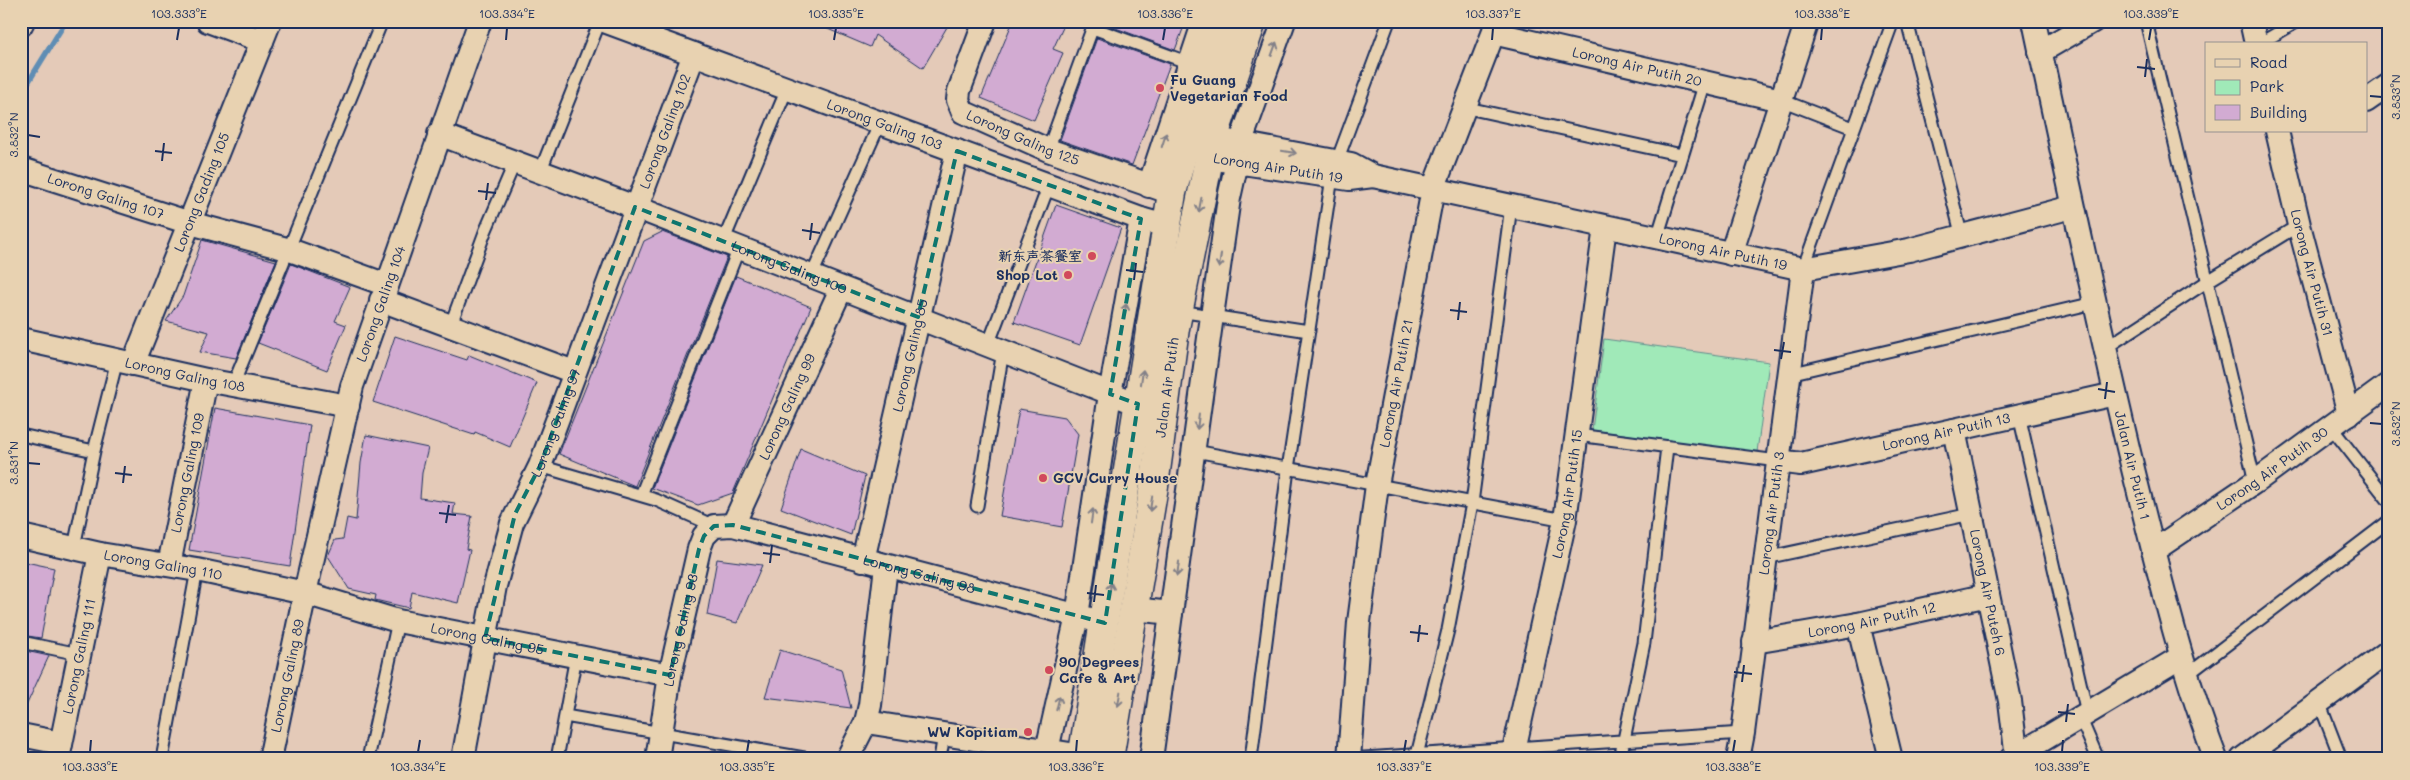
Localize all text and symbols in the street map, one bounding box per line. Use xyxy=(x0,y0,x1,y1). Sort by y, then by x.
text: 103.333°E xyxy=(151,5,207,21)
text: 103.334°E xyxy=(479,5,535,21)
text: 103.335°E xyxy=(808,5,864,21)
text: 103.336°E xyxy=(1137,5,1193,21)
text: 103.337°E xyxy=(1465,5,1521,21)
text: 103.338°E xyxy=(1794,5,1850,21)
text: 103.339°E xyxy=(2123,5,2179,21)
one-way arrow xyxy=(1270,41,1279,57)
street label: Lorong Air Putih 20 xyxy=(1571,42,1704,90)
legend xyxy=(2205,42,2368,132)
text: Road xyxy=(2250,52,2287,72)
place label: Fu Guang Vegetarian Food xyxy=(1170,70,1288,105)
street label: Lorong Galing 102 xyxy=(634,71,695,191)
text: 3.833°N xyxy=(2387,74,2403,120)
text: Park xyxy=(2250,76,2284,96)
marker: Fu Guang Vegetarian Food xyxy=(1154,82,1166,94)
street label: Lorong Galing 103 xyxy=(824,94,945,154)
text: Building xyxy=(2250,102,2307,122)
street label: Lorong Galing 125 xyxy=(964,105,1082,169)
text: 3.832°N xyxy=(5,112,21,158)
street label: Lorong Gading 105 xyxy=(169,129,234,255)
one-way arrow xyxy=(1160,132,1169,148)
street label: Lorong Air Putih 19 xyxy=(1212,148,1344,187)
one-way arrow xyxy=(1280,148,1296,158)
street label: Lorong Galing 107 xyxy=(45,168,167,223)
one-way arrow xyxy=(1195,197,1204,213)
street label: Lorong Air Putih 31 xyxy=(2287,207,2338,338)
street label: Lorong Air Putih 19 xyxy=(1657,228,1789,274)
street label: Lorong Galing 100 xyxy=(729,236,850,298)
street label: Lorong Galing 104 xyxy=(351,242,410,364)
place label: 新东声茶餐室 xyxy=(998,246,1082,265)
marker: 新东声茶餐室 xyxy=(1086,250,1098,262)
one-way arrow xyxy=(1215,253,1225,269)
place label: Shop Lot xyxy=(996,265,1058,284)
marker: Shop Lot xyxy=(1062,269,1074,281)
street label: Lorong Galing 85 xyxy=(887,297,932,414)
one-way arrow xyxy=(1120,303,1130,319)
street label: Lorong Air Putih 21 xyxy=(1374,318,1417,449)
street label: Jalan Air Putih xyxy=(1151,336,1183,439)
street label: Lorong Galing 99 xyxy=(754,350,819,463)
street label: Lorong Galing 108 xyxy=(123,352,247,396)
street label: Lorong Galing 97 xyxy=(526,365,585,480)
one-way arrow xyxy=(1137,370,1147,386)
text: 3.832°N xyxy=(2387,401,2403,447)
street label: Lorong Air Putih 13 xyxy=(1880,408,2012,455)
street label: Jalan Air Putih 1 xyxy=(2111,409,2155,522)
street label: Lorong Galing 109 xyxy=(166,411,208,534)
one-way arrow xyxy=(1193,414,1203,430)
street label: Lorong Air Putih 30 xyxy=(2212,422,2332,514)
street label: Lorong Air Putih 15 xyxy=(1547,428,1586,560)
text: 3.831°N xyxy=(5,441,21,485)
street label: Lorong Air Putih 3 xyxy=(1754,450,1788,576)
place label: GCV Curry House xyxy=(1053,468,1177,487)
marker: GCV Curry House xyxy=(1037,472,1049,484)
one-way arrow xyxy=(1146,496,1156,512)
one-way arrow xyxy=(1087,508,1097,524)
street label: Lorong Air Puteh 6 xyxy=(1966,527,2010,657)
street label: Lorong Galing 110 xyxy=(103,545,224,584)
street label: Lorong Galing 98 xyxy=(861,550,978,597)
one-way arrow xyxy=(1173,560,1183,576)
street label: Lorong Galing 93 xyxy=(658,572,702,688)
one-way arrow xyxy=(1105,582,1115,598)
street label: Lorong Galing 111 xyxy=(57,597,100,715)
street label: Lorong Air Putih 12 xyxy=(1806,597,1938,641)
street label: Lorong Galing 89 xyxy=(266,617,308,734)
street label: Lorong Galing 95 xyxy=(429,618,546,659)
place label: 90 Degrees Cafe & Art xyxy=(1059,652,1139,687)
marker: 90 Degrees Cafe & Art xyxy=(1043,664,1055,676)
one-way arrow xyxy=(1114,690,1124,706)
one-way arrow xyxy=(1054,696,1063,712)
place label: WW Kopitiam xyxy=(927,722,1018,741)
marker: WW Kopitiam xyxy=(1022,726,1034,738)
text: 103.333°E xyxy=(62,758,118,774)
text: 103.334°E xyxy=(390,758,446,774)
text: 103.335°E xyxy=(719,758,775,774)
text: 103.336°E xyxy=(1048,758,1104,774)
text: 103.337°E xyxy=(1376,758,1432,774)
text: 103.338°E xyxy=(1705,758,1761,774)
text: 103.339°E xyxy=(2034,758,2090,774)

